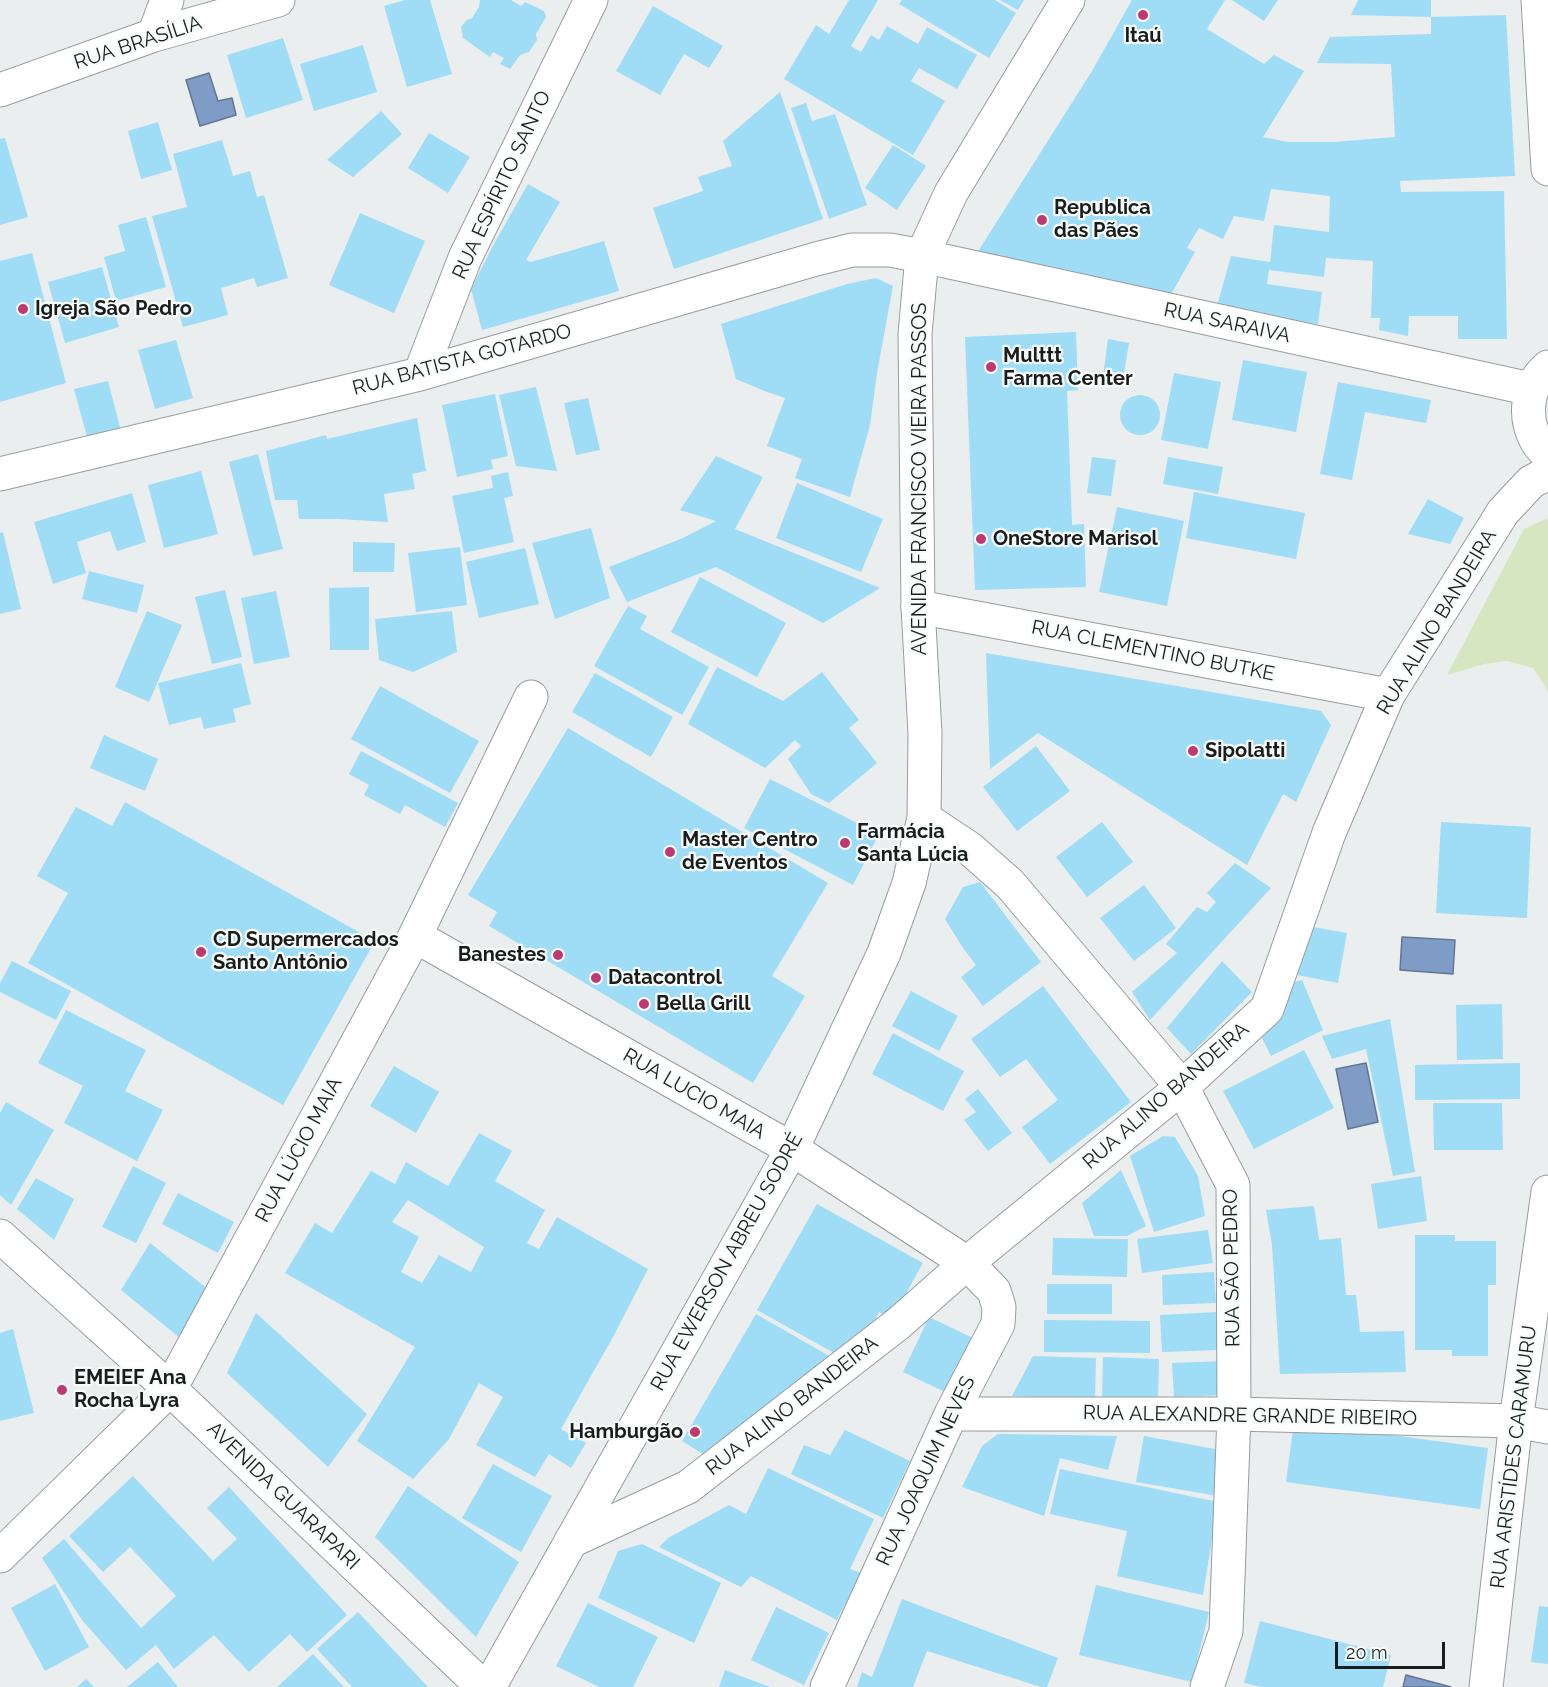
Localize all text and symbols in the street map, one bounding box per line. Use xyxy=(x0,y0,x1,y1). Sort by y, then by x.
marker: Itaú xyxy=(1136,8,1150,22)
street label: RUA BRASÍLIA xyxy=(71,11,205,75)
place label: Itaú xyxy=(1124,24,1162,48)
street label: RUA ESPÍRITO SANTO xyxy=(448,87,556,283)
place label: Republica das Pães xyxy=(1054,196,1151,243)
marker: Republica das Pães xyxy=(1035,213,1049,227)
place label: Igreja São Pedro xyxy=(35,297,192,321)
street label: RUA SARAIVA xyxy=(1161,298,1293,348)
marker: Igreja São Pedro xyxy=(16,302,30,316)
street label: AVENIDA FRANCISCO VIEIRA PASSOS xyxy=(908,303,932,655)
street label: RUA BATISTA GOTARDO xyxy=(350,319,574,401)
place label: Multtt Farma Center xyxy=(1003,344,1133,391)
marker: Multtt Farma Center xyxy=(984,360,998,374)
street label: RUA ALINO BANDEIRA xyxy=(1372,525,1502,719)
place label: OneStore Marisol xyxy=(993,527,1158,551)
marker: OneStore Marisol xyxy=(974,532,988,546)
street label: RUA CLEMENTINO BUTKE xyxy=(1029,616,1277,686)
place label: Sipolatti xyxy=(1205,739,1285,763)
marker: Sipolatti xyxy=(1186,744,1200,758)
place label: Farmácia Santa Lúcia xyxy=(857,820,969,867)
place label: Master Centro de Eventos xyxy=(682,828,818,875)
marker: Farmácia Santa Lúcia xyxy=(838,836,852,850)
marker: Master Centro de Eventos xyxy=(663,845,677,859)
place label: CD Supermercados Santo Antônio xyxy=(213,928,399,975)
place label: Banestes xyxy=(458,943,546,967)
marker: CD Supermercados Santo Antônio xyxy=(194,945,208,959)
marker: Banestes xyxy=(551,948,565,962)
place label: Datacontrol xyxy=(608,966,722,990)
marker: Datacontrol xyxy=(589,971,603,985)
place label: Bella Grill xyxy=(656,992,751,1016)
marker: Bella Grill xyxy=(637,997,651,1011)
street label: RUA ALINO BANDEIRA xyxy=(1078,1017,1254,1175)
street label: RUA LUCIO MAIA xyxy=(618,1043,770,1145)
street label: RUA LÚCIO MAIA xyxy=(251,1073,347,1227)
street label: RUA EWERSON ABREU SODRÉ xyxy=(646,1129,808,1395)
street label: RUA SÃO PEDRO xyxy=(1219,1189,1245,1347)
street label: RUA ARISTÍDES CARAMURU xyxy=(1486,1324,1542,1590)
street label: RUA ALINO BANDEIRA xyxy=(701,1331,883,1481)
place label: EMEIEF Ana Rocha Lyra xyxy=(74,1366,186,1413)
street label: RUA JOAQUIM NEVES xyxy=(872,1372,980,1570)
marker: EMEIEF Ana Rocha Lyra xyxy=(55,1383,69,1397)
street label: RUA ALEXANDRE GRANDE RIBEIRO xyxy=(1083,1401,1417,1431)
street label: AVENIDA GUARAPARI xyxy=(202,1417,364,1575)
place label: Hamburgão xyxy=(569,1420,683,1444)
marker: Hamburgão xyxy=(688,1425,702,1439)
scale bar xyxy=(1338,1630,1448,1668)
text: 20 m xyxy=(1346,1642,1388,1663)

